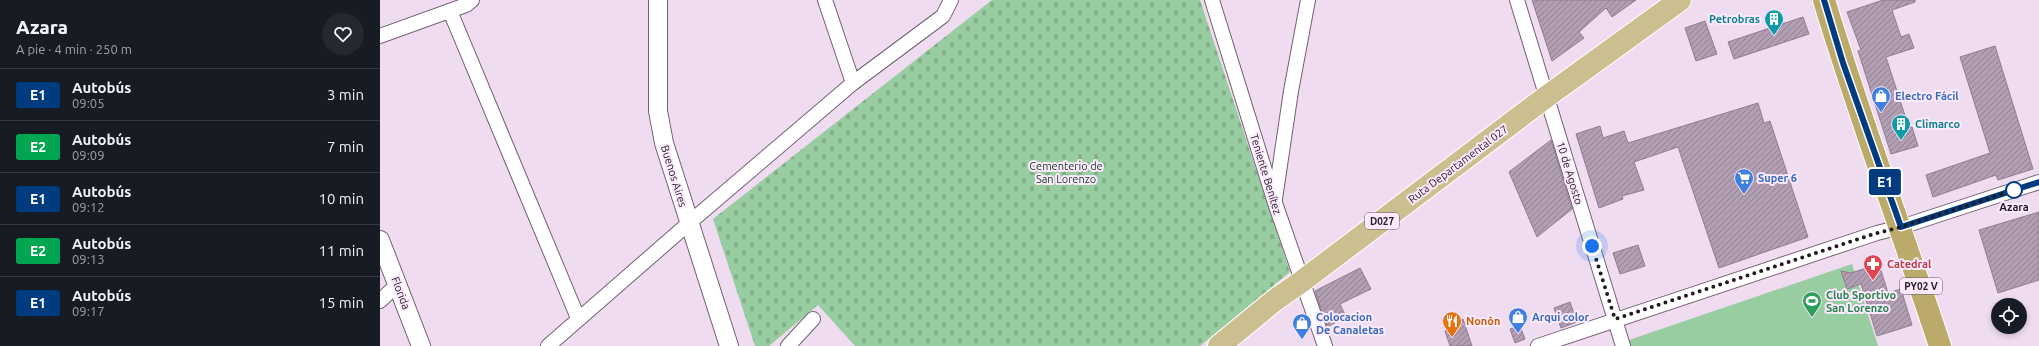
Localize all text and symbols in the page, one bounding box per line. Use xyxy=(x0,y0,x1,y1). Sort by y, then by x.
building icon: Petrobras xyxy=(1763,8,1785,36)
button: heart xyxy=(322,13,364,55)
place label: Petrobras xyxy=(1709,13,1760,25)
text: Azara xyxy=(16,16,68,38)
text: A pie · 4 min · 250 m xyxy=(16,42,132,56)
text: Autobús xyxy=(72,79,131,96)
shop icon: Electro Fácil xyxy=(1870,85,1892,113)
text: 3 min xyxy=(327,86,364,103)
text: E1 xyxy=(30,87,46,103)
place label: Electro Fácil xyxy=(1895,90,1959,102)
text: 09:05 xyxy=(72,96,105,110)
building icon: Climarco xyxy=(1890,113,1912,141)
place label: Climarco xyxy=(1915,118,1960,130)
street label: Ruta Departamental 027 xyxy=(1406,123,1510,205)
text: Autobús xyxy=(72,131,131,148)
street label: Teniente Benítez xyxy=(1248,132,1284,216)
text: 7 min xyxy=(327,138,364,155)
text: E2 xyxy=(30,139,46,155)
street label: 10 de Agosto xyxy=(1555,140,1585,206)
street label: Buenos Aires xyxy=(659,144,689,209)
text: 09:09 xyxy=(72,148,105,162)
park label: Cementerio de San Lorenzo xyxy=(1029,160,1103,185)
supermarket icon: Super 6 xyxy=(1733,167,1755,195)
line badge: E1 xyxy=(1867,169,1903,195)
place label: Super 6 xyxy=(1758,172,1797,184)
text: E1 xyxy=(1877,174,1893,190)
marker: Azara xyxy=(2005,181,2023,199)
text: Autobús xyxy=(72,183,131,200)
text: 10 min xyxy=(318,190,364,207)
text: E1 xyxy=(30,191,46,207)
text: 09:12 xyxy=(72,200,105,214)
place label: Azara xyxy=(1999,201,2029,213)
road number: D027 xyxy=(1365,213,1399,229)
text: Autobús xyxy=(72,235,131,252)
your location xyxy=(1582,236,1602,256)
text: 11 min xyxy=(318,242,364,259)
text: E2 xyxy=(30,243,46,259)
text: 09:13 xyxy=(72,252,105,266)
pharmacy icon: Catedral xyxy=(1862,253,1884,281)
place label: Catedral xyxy=(1887,258,1932,270)
street label: Florida xyxy=(389,275,413,311)
road number: PY02 V xyxy=(1900,278,1942,294)
text: Autobús xyxy=(72,287,131,304)
place label: Club Sportivo San Lorenzo xyxy=(1826,289,1896,314)
sports icon: Club Sportivo San Lorenzo xyxy=(1801,290,1823,318)
text: 15 min xyxy=(318,294,364,311)
text: E1 xyxy=(30,295,46,311)
map controls xyxy=(1991,298,2027,334)
button: locate xyxy=(1991,298,2027,334)
text: 09:17 xyxy=(72,304,105,318)
shop icon: Arqui color xyxy=(1507,306,1529,334)
restaurant icon: Nonôn xyxy=(1441,310,1463,338)
place label: Colocacion De Canaletas xyxy=(1316,311,1384,336)
place label: Arqui color xyxy=(1532,311,1590,323)
shop icon: Colocacion De Canaletas xyxy=(1291,312,1313,340)
place label: Nonôn xyxy=(1466,315,1500,327)

